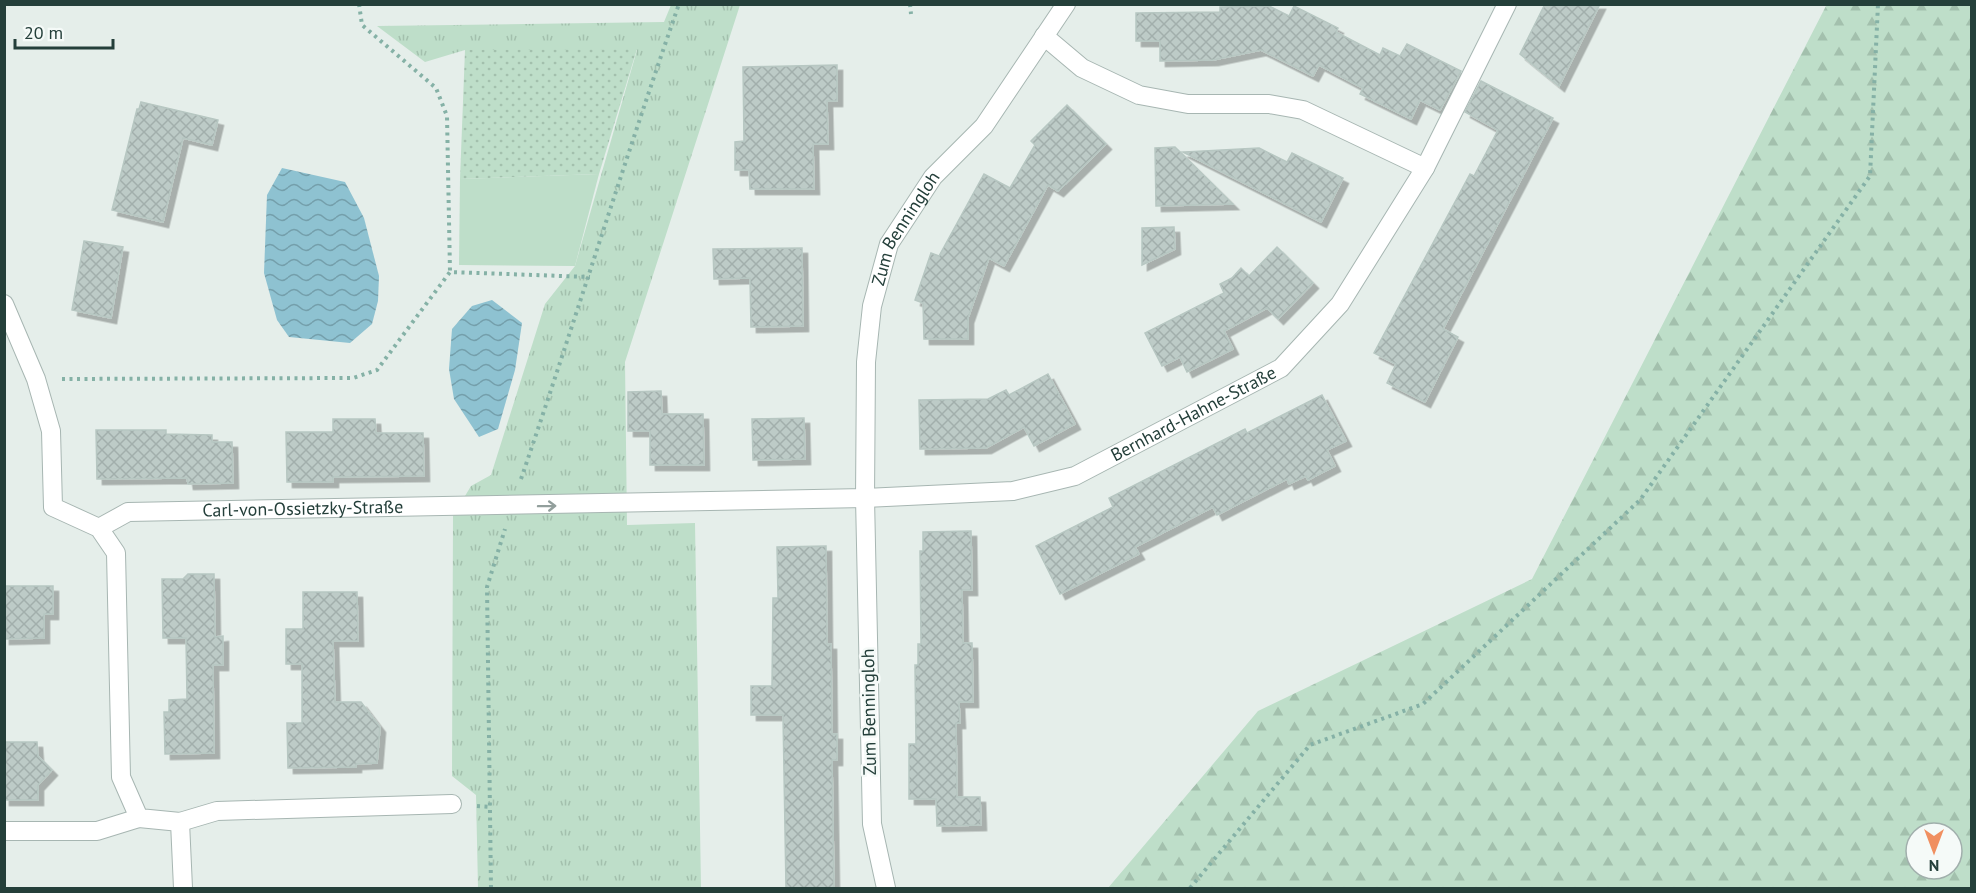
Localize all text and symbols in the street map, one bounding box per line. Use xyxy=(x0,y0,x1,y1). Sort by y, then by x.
scale bar xyxy=(15,12,112,50)
text: 20 m xyxy=(24,21,63,44)
street label: Zum Benningloh xyxy=(866,167,944,288)
street label: Bernhard-Hahne-Straße xyxy=(1107,361,1280,466)
street label: Carl-von-Ossietzky-Straße xyxy=(202,495,403,522)
one-way arrow xyxy=(536,500,556,511)
street label: Zum Benningloh xyxy=(856,648,881,776)
north arrow xyxy=(1904,821,1964,881)
text: N xyxy=(1929,856,1939,876)

